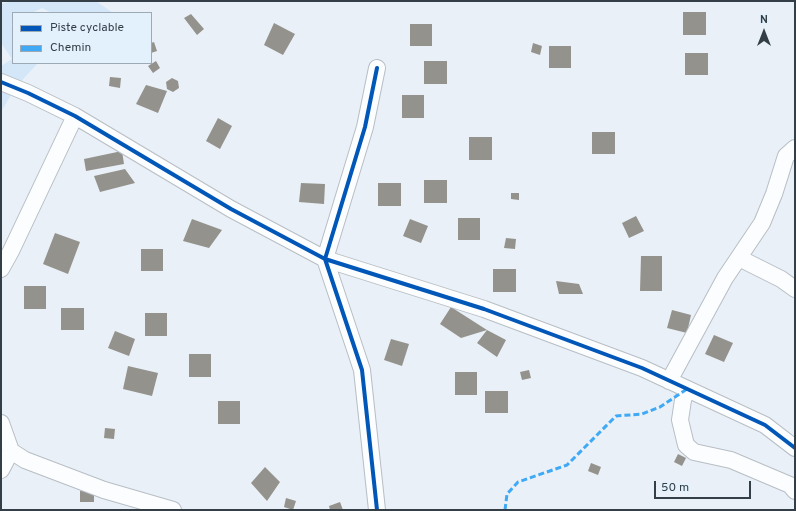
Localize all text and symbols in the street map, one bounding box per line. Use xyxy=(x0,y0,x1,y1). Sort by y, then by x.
legend xyxy=(12,12,152,64)
north arrow xyxy=(744,12,784,52)
text: N xyxy=(760,13,768,27)
text: Piste cyclable xyxy=(50,20,124,36)
text: Chemin xyxy=(50,40,91,56)
scale bar xyxy=(656,473,753,499)
text: 50 m xyxy=(661,480,689,496)

